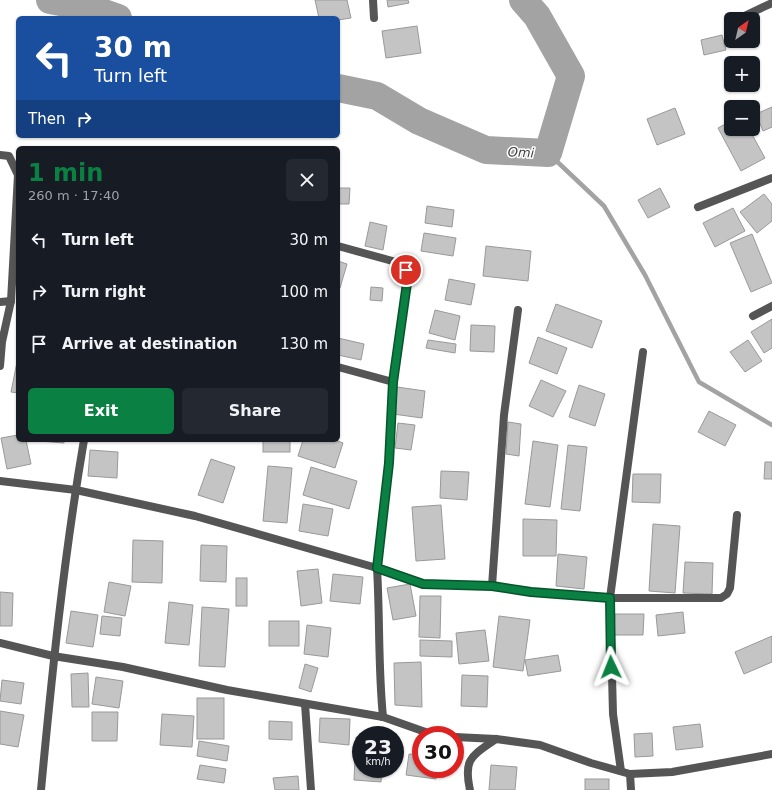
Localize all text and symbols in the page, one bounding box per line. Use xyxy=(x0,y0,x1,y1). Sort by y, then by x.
north arrow xyxy=(724,12,760,48)
map controls xyxy=(724,12,760,136)
text: 30 m xyxy=(94,31,172,64)
icon: left xyxy=(28,32,80,84)
button: + xyxy=(724,56,760,92)
text: Turn left xyxy=(94,65,167,86)
button: − xyxy=(724,100,760,136)
icon: right xyxy=(73,108,95,130)
text: Then xyxy=(28,110,65,128)
water label: Omi xyxy=(507,144,535,161)
text: 1 min xyxy=(28,159,103,187)
button: close xyxy=(286,159,328,201)
text: 260 m · 17:40 xyxy=(28,188,119,203)
icon: left xyxy=(28,229,50,251)
text: Turn left xyxy=(62,231,134,249)
text: 30 m xyxy=(290,231,328,249)
pin xyxy=(389,253,423,287)
icon: arrive xyxy=(395,259,417,281)
icon: right xyxy=(28,281,50,303)
text: Turn right xyxy=(62,283,146,301)
text: 100 m xyxy=(280,283,328,301)
icon: arrive xyxy=(28,333,50,355)
text: Arrive at destination xyxy=(62,335,237,353)
text: 130 m xyxy=(280,335,328,353)
button: Exit xyxy=(28,388,174,434)
button: Share xyxy=(182,388,328,434)
position arrow xyxy=(590,646,632,688)
speed limit sign: 30 xyxy=(412,726,464,778)
text: 23 xyxy=(364,735,392,759)
text: km/h xyxy=(365,756,391,767)

